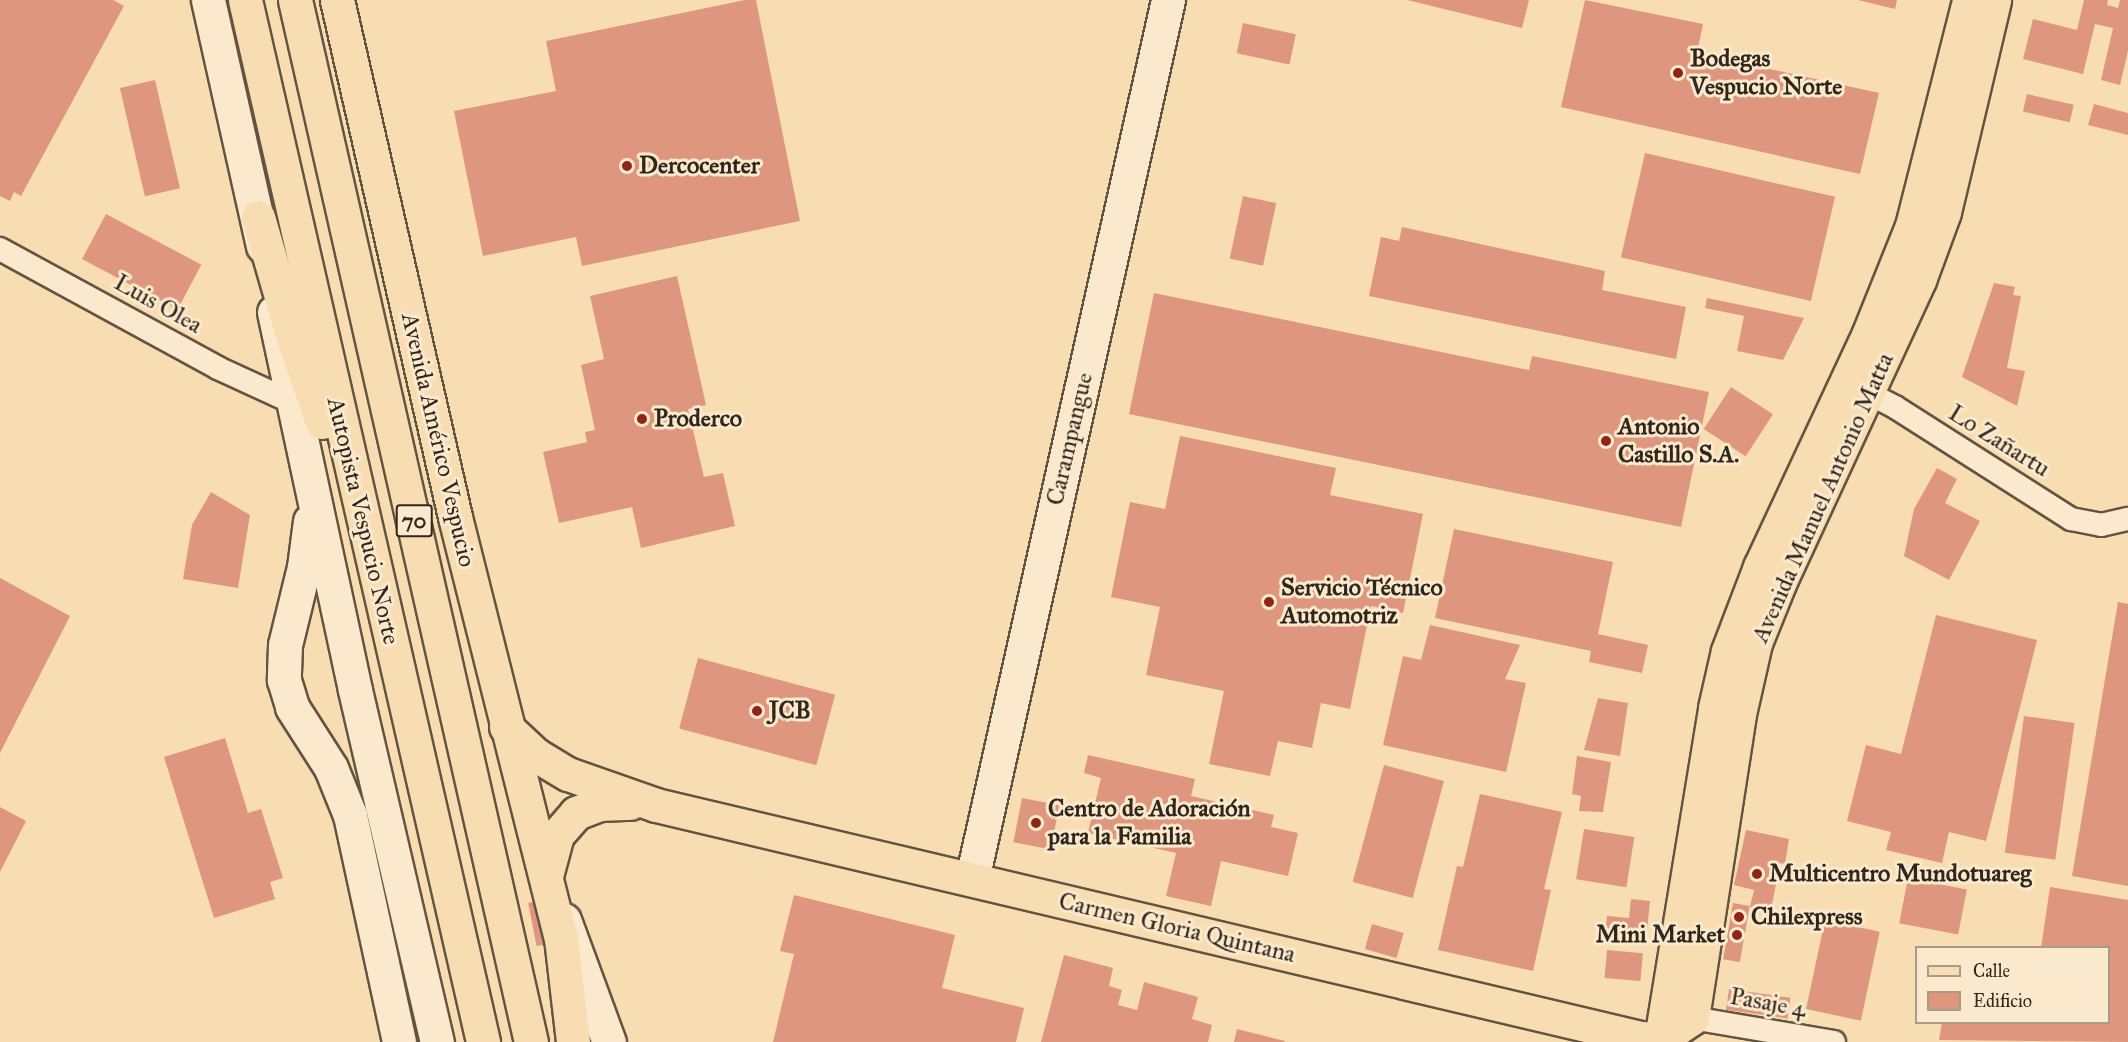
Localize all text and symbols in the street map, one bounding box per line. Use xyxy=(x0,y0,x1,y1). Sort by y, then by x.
place label: Bodegas Vespucio Norte xyxy=(1690,45,1842,101)
marker: Bodegas Vespucio Norte xyxy=(1671,66,1685,80)
place label: Dercocenter xyxy=(639,152,760,180)
marker: Dercocenter xyxy=(620,159,634,173)
street label: Luis Olea xyxy=(109,268,207,340)
street label: Avenida Américo Vespucio xyxy=(395,310,481,570)
street label: Avenida Manuel Antonio Matta xyxy=(1746,349,1900,647)
street label: Carampangue xyxy=(1041,370,1099,508)
street label: Autopista Vespucio Norte xyxy=(321,395,405,647)
street label: Lo Zañartu xyxy=(1943,399,2055,483)
place label: Proderco xyxy=(654,405,742,433)
marker: Proderco xyxy=(635,412,649,426)
place label: Antonio Castillo S.A. xyxy=(1618,413,1739,469)
marker: Antonio Castillo S.A. xyxy=(1599,434,1613,448)
road number: 70 xyxy=(394,502,434,540)
place label: Servicio Técnico Automotriz xyxy=(1281,574,1443,630)
marker: Servicio Técnico Automotriz xyxy=(1262,595,1276,609)
place label: JCB xyxy=(769,697,811,725)
marker: JCB xyxy=(750,704,764,718)
place label: Centro de Adoración para la Familia xyxy=(1048,795,1251,851)
marker: Centro de Adoración para la Familia xyxy=(1029,816,1043,830)
place label: Multicentro Mundotuareg xyxy=(1769,860,2032,888)
marker: Multicentro Mundotuareg xyxy=(1750,867,1764,881)
street label: Carmen Gloria Quintana xyxy=(1056,887,1298,969)
place label: Chilexpress xyxy=(1751,903,1863,931)
marker: Chilexpress xyxy=(1732,910,1746,924)
place label: Mini Market xyxy=(1596,921,1725,949)
marker: Mini Market xyxy=(1730,928,1744,942)
legend xyxy=(1915,946,2110,1024)
text: Calle xyxy=(1973,960,2010,982)
street label: Pasaje 4 xyxy=(1728,982,1808,1024)
text: Edificio xyxy=(1973,990,2032,1012)

